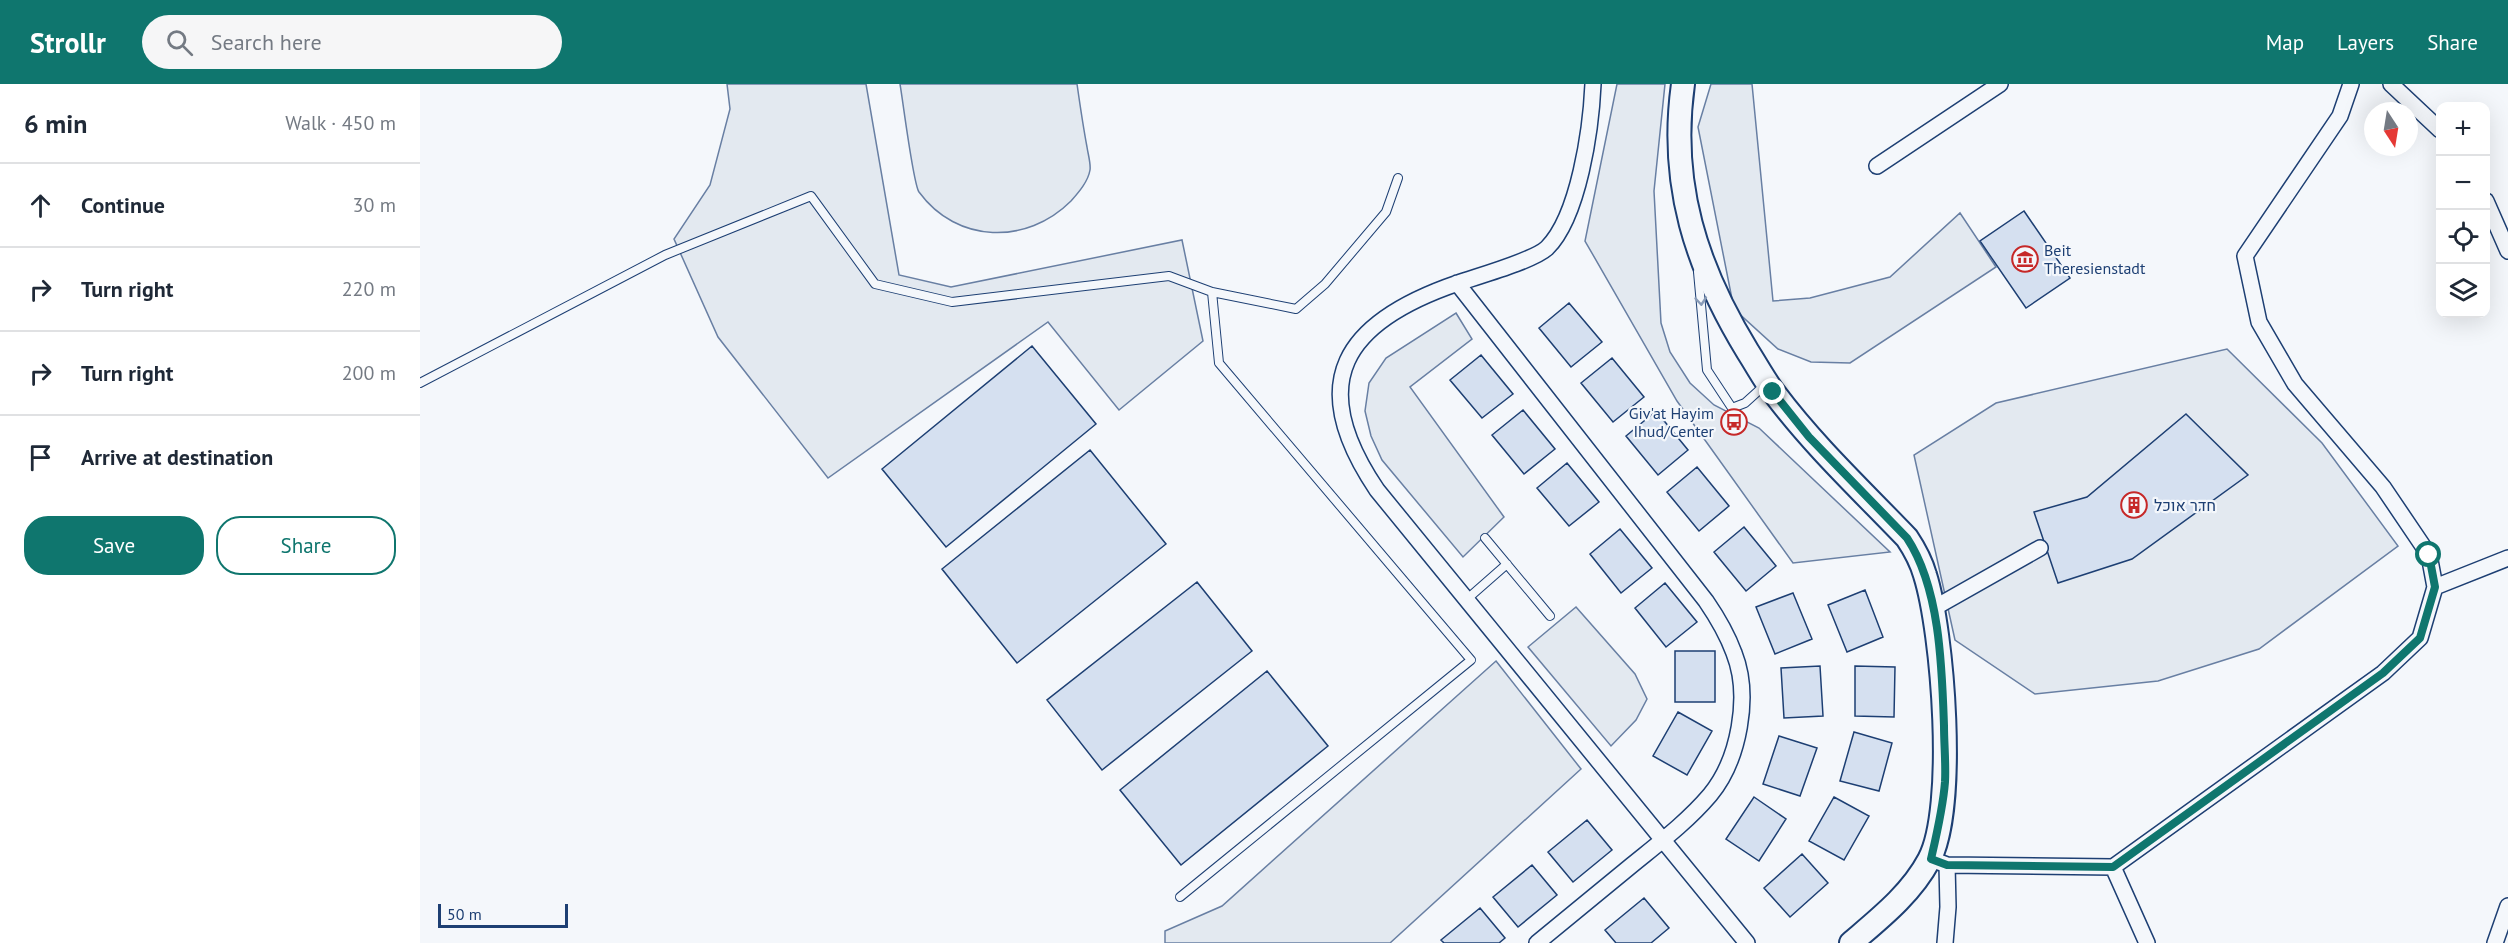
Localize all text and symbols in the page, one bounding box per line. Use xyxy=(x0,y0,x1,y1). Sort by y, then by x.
search box xyxy=(142,15,562,69)
text: Strollr xyxy=(30,24,106,61)
icon: search xyxy=(163,26,196,59)
text: Search here xyxy=(211,28,322,56)
text: Map xyxy=(2266,29,2304,56)
text: Layers xyxy=(2337,29,2394,56)
text: Share xyxy=(2427,29,2478,56)
north arrow xyxy=(2364,102,2418,156)
map controls xyxy=(2436,102,2490,318)
button: + xyxy=(2436,102,2490,156)
text: 6 min xyxy=(24,107,87,140)
text: Walk · 450 m xyxy=(285,110,396,136)
button: − xyxy=(2436,156,2490,210)
icon: ahead xyxy=(24,189,57,222)
text: Continue xyxy=(81,191,165,219)
text: 30 m xyxy=(353,192,396,218)
button: locate xyxy=(2436,210,2490,264)
place label: Beit Theresienstadt xyxy=(2044,240,2146,278)
museum icon: Beit Theresienstadt xyxy=(2010,244,2040,274)
button: layers xyxy=(2436,264,2490,318)
icon: right xyxy=(24,273,57,306)
text: Turn right xyxy=(81,275,173,303)
text: 220 m xyxy=(342,276,396,302)
one-way arrow xyxy=(1694,297,1707,306)
icon: right xyxy=(24,357,57,390)
text: Turn right xyxy=(81,359,173,387)
text: 200 m xyxy=(342,360,396,386)
route end xyxy=(1759,378,1785,404)
place label: Giv'at Hayim Ihud/Center xyxy=(1629,403,1715,441)
bus stop icon: Giv'at Hayim Ihud/Center xyxy=(1719,407,1749,437)
icon: arrive xyxy=(24,441,57,474)
text: Arrive at destination xyxy=(81,443,273,471)
building icon: חדר אוכל xyxy=(2119,490,2149,520)
place label: חדר אוכל xyxy=(2154,495,2216,515)
button: Save xyxy=(24,516,204,575)
button: Share xyxy=(216,516,396,575)
route start xyxy=(2415,541,2441,567)
scale bar xyxy=(438,901,568,928)
text: 50 m xyxy=(447,904,482,924)

